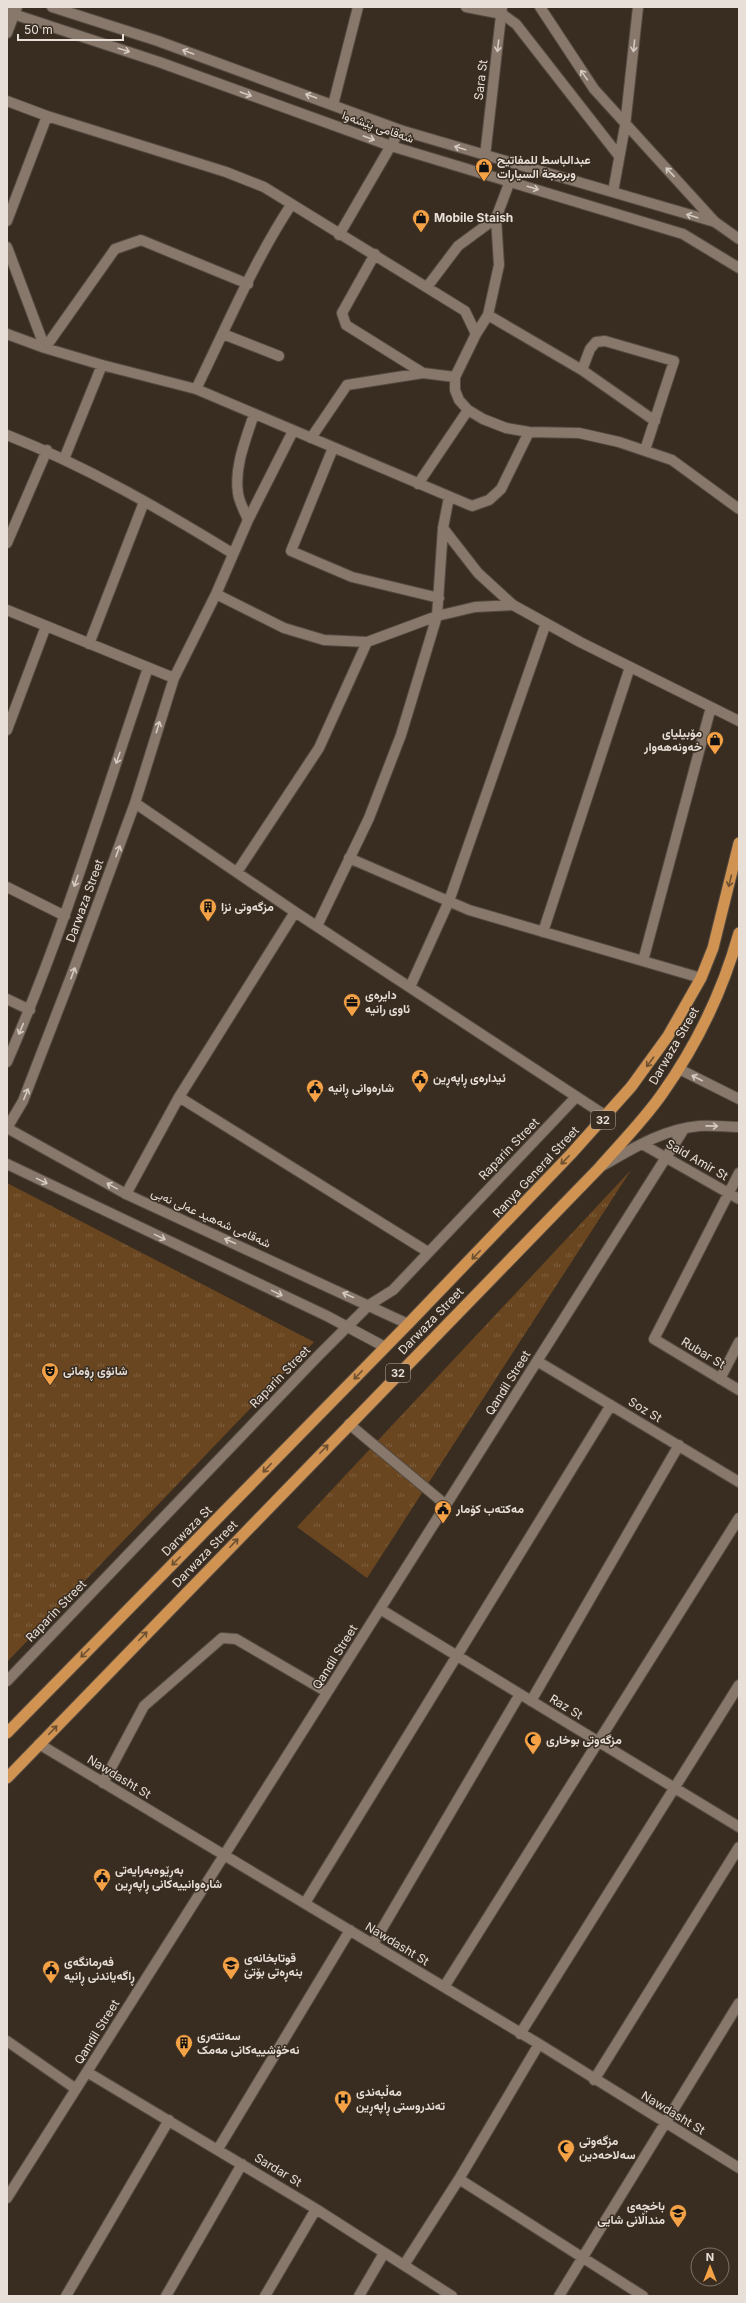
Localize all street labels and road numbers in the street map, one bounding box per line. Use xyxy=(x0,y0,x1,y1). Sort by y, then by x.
street label: Sara St xyxy=(471,59,490,101)
street label: شەقامی پێشەوا xyxy=(340,107,416,147)
street label: Darwaza Street xyxy=(63,857,107,944)
street label: Darwaza Street xyxy=(645,1004,702,1087)
road number: 32 xyxy=(591,1111,615,1129)
street label: Raparin Street xyxy=(475,1114,542,1183)
street label: Ranya General Street xyxy=(489,1123,582,1220)
street label: Said Amir St xyxy=(664,1136,731,1183)
street label: شەقامی شەهید عەلی نەبی xyxy=(149,1184,273,1252)
street label: Darwaza Street xyxy=(395,1284,466,1357)
street label: Rubar St xyxy=(679,1334,728,1372)
street label: Raparin Street xyxy=(246,1342,313,1411)
street label: Qandil Street xyxy=(482,1348,533,1418)
road number: 32 xyxy=(386,1364,410,1382)
street label: Soz St xyxy=(626,1394,665,1425)
street label: Darwaza St xyxy=(158,1502,215,1559)
street label: Darwaza Street xyxy=(169,1517,240,1590)
street label: Raparin Street xyxy=(22,1576,89,1645)
street label: Qandil Street xyxy=(309,1622,360,1692)
street label: Raz St xyxy=(547,1691,586,1722)
street label: Nawdasht St xyxy=(85,1752,154,1802)
street label: Nawdasht St xyxy=(363,1919,432,1969)
street label: Qandil Street xyxy=(71,1997,122,2067)
street label: Nawdasht St xyxy=(639,2088,708,2138)
street label: Sardar St xyxy=(252,2150,305,2190)

